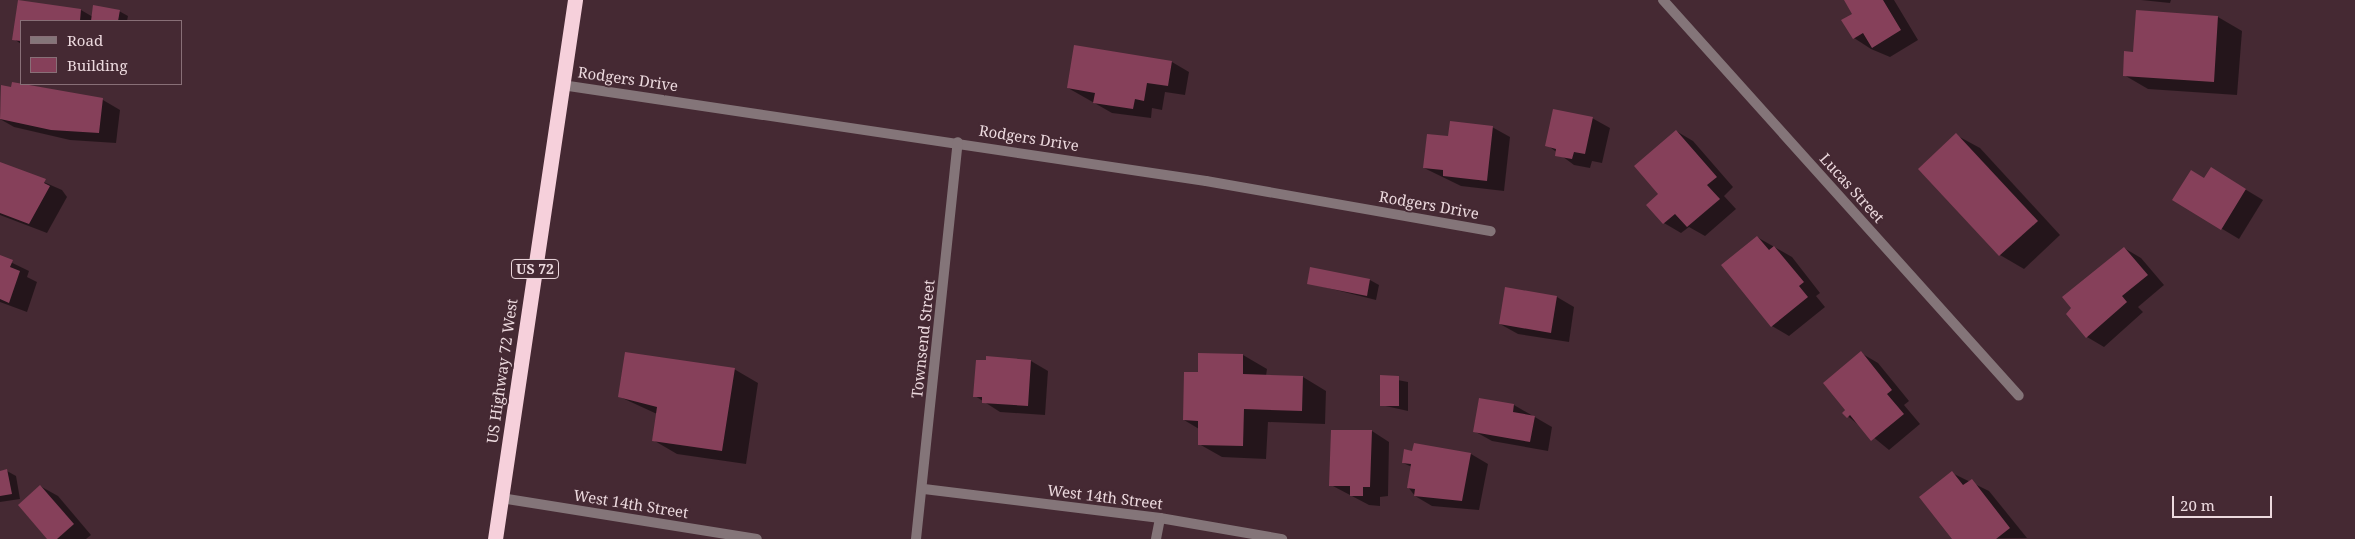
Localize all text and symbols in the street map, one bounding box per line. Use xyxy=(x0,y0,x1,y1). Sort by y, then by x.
legend xyxy=(20,20,182,85)
text: Road xyxy=(67,30,103,50)
text: Building xyxy=(67,55,128,75)
street label: Rodgers Drive xyxy=(577,63,679,95)
street label: Rodgers Drive xyxy=(978,121,1080,155)
street label: Lucas Street xyxy=(1816,150,1888,226)
street label: Rodgers Drive xyxy=(1378,187,1480,223)
road number: US 72 xyxy=(510,258,560,280)
street label: Townsend Street xyxy=(908,279,938,399)
street label: US Highway 72 West xyxy=(483,297,521,445)
street label: West 14th Street xyxy=(1046,481,1164,513)
street label: West 14th Street xyxy=(572,486,690,522)
scale bar xyxy=(2175,486,2275,518)
text: 20 m xyxy=(2180,495,2215,515)

